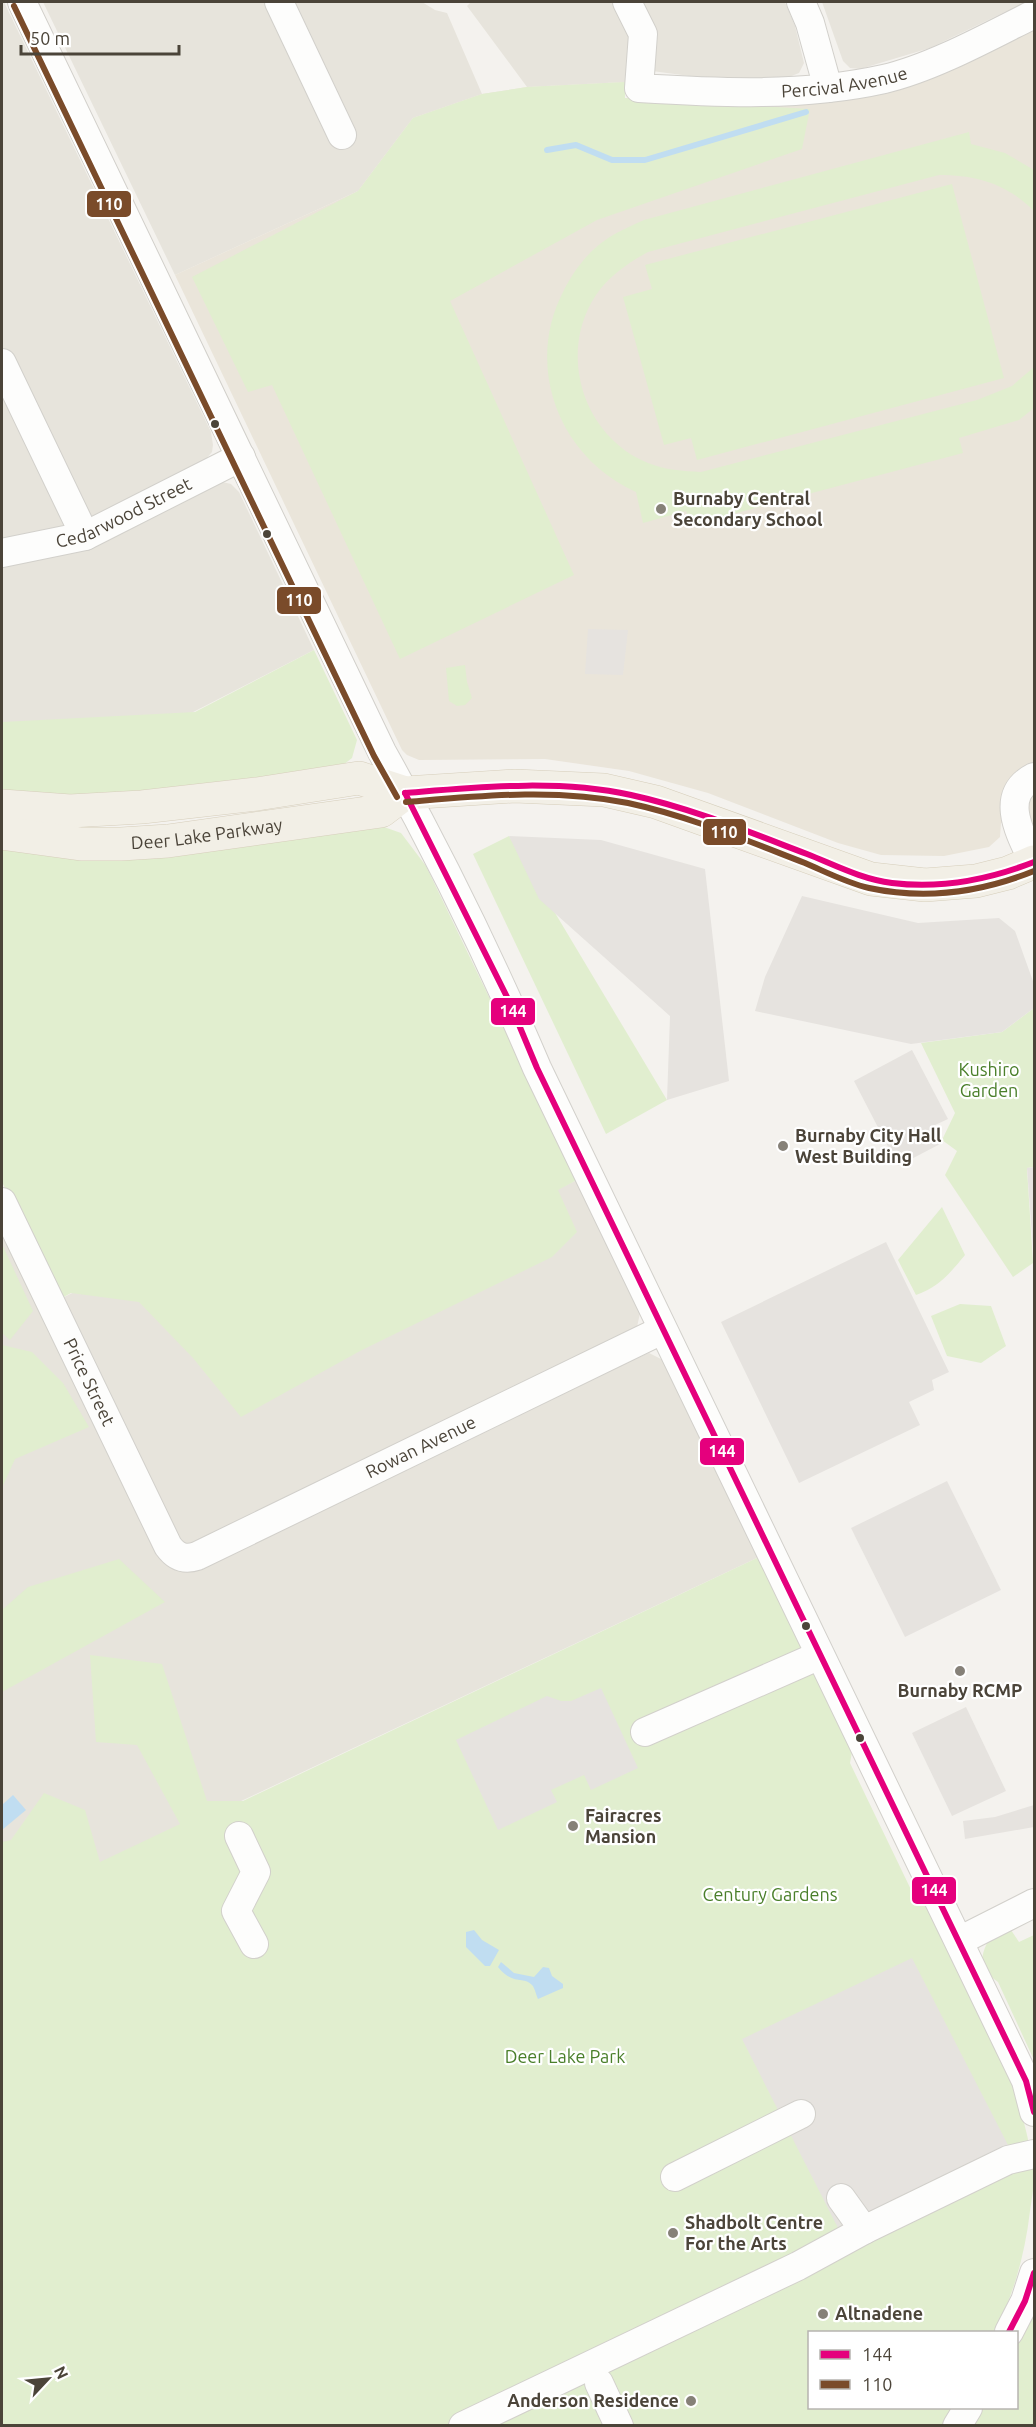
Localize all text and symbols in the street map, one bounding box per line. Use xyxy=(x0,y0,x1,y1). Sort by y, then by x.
scale bar xyxy=(21,18,178,56)
text: 50 m xyxy=(30,28,70,48)
street label: Percival Avenue xyxy=(781,62,910,101)
line badge: 110 xyxy=(86,190,132,218)
text: 110 xyxy=(95,195,123,213)
unlabelled marker xyxy=(209,418,221,430)
street label: Cedarwood Street xyxy=(54,473,195,551)
place label: Burnaby Central Secondary School xyxy=(673,488,823,529)
marker: Burnaby Central Secondary School xyxy=(654,502,668,516)
unlabelled marker xyxy=(261,528,273,540)
line badge: 110 xyxy=(276,586,322,615)
text: 110 xyxy=(285,591,313,609)
street label: Deer Lake Parkway xyxy=(130,814,284,852)
line badge: 110 xyxy=(702,818,747,846)
text: 110 xyxy=(710,823,738,841)
line badge: 144 xyxy=(490,997,536,1026)
text: 144 xyxy=(499,1002,527,1020)
park label: Kushiro Garden xyxy=(959,1059,1019,1100)
place label: Burnaby City Hall West Building xyxy=(795,1125,942,1166)
marker: Burnaby City Hall West Building xyxy=(776,1139,790,1153)
street label: Price Street xyxy=(60,1335,119,1429)
street label: Rowan Avenue xyxy=(362,1411,479,1482)
line badge: 144 xyxy=(699,1437,745,1466)
text: 144 xyxy=(708,1442,736,1460)
unlabelled marker xyxy=(800,1620,812,1632)
marker: Burnaby RCMP xyxy=(953,1664,967,1678)
place label: Burnaby RCMP xyxy=(897,1680,1023,1700)
unlabelled marker xyxy=(854,1732,866,1744)
place label: Fairacres Mansion xyxy=(585,1805,661,1846)
marker: Fairacres Mansion xyxy=(566,1819,580,1833)
line badge: 144 xyxy=(911,1876,957,1905)
text: 144 xyxy=(920,1881,948,1899)
park label: Century Gardens xyxy=(702,1884,838,1904)
park label: Deer Lake Park xyxy=(505,2046,625,2066)
place label: Shadbolt Centre For the Arts xyxy=(685,2212,823,2253)
marker: Shadbolt Centre For the Arts xyxy=(666,2226,680,2240)
place label: Altnadene xyxy=(835,2303,923,2323)
marker: Altnadene xyxy=(816,2307,830,2321)
legend xyxy=(808,2331,1018,2409)
text: 144 xyxy=(862,2344,892,2364)
north arrow xyxy=(18,2349,78,2409)
text: N xyxy=(51,2363,72,2382)
text: 110 xyxy=(862,2374,892,2394)
place label: Anderson Residence xyxy=(507,2390,679,2410)
marker: Anderson Residence xyxy=(684,2394,698,2408)

